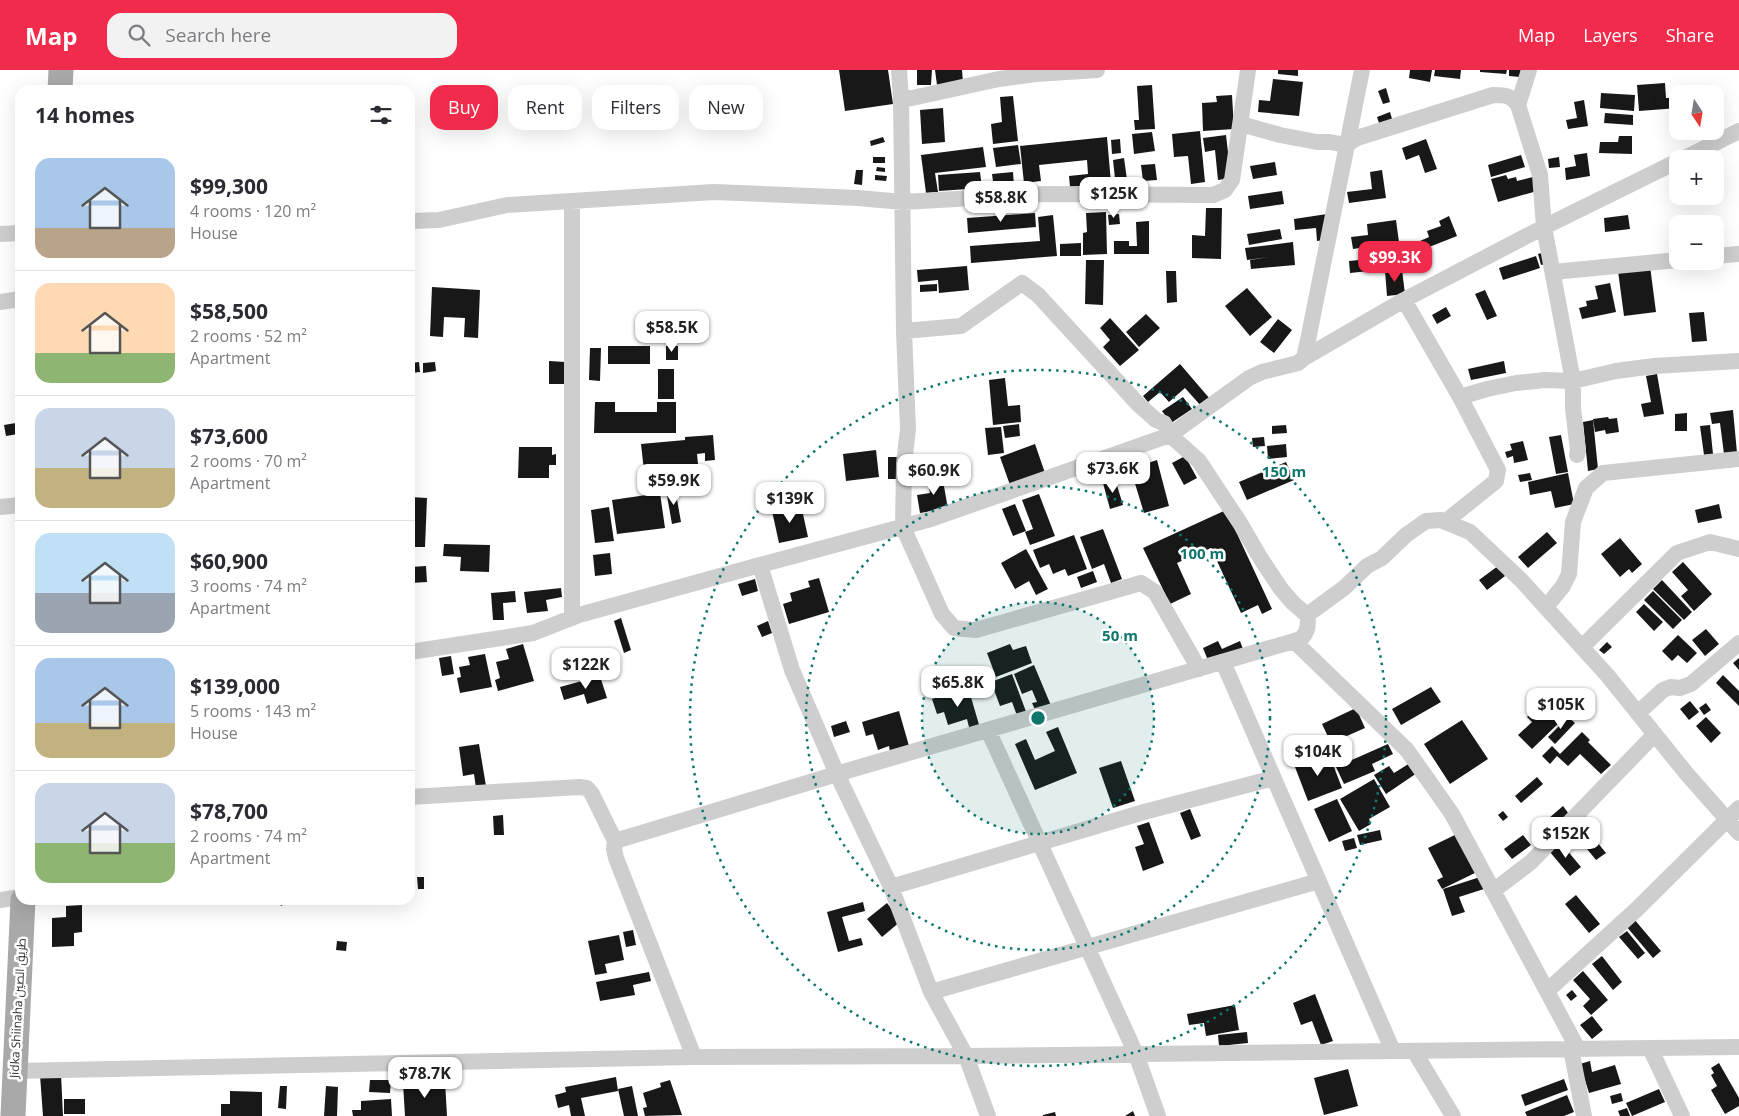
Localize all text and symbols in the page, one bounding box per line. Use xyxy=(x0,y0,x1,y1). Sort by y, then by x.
search box xyxy=(107,13,457,58)
text: Map xyxy=(25,19,77,52)
icon: search xyxy=(125,21,153,49)
text: Search here xyxy=(165,22,271,48)
text: Map xyxy=(1518,23,1555,47)
text: Layers xyxy=(1583,23,1638,47)
text: Share xyxy=(1666,23,1714,47)
chip: Buy xyxy=(430,85,498,130)
chip: Rent xyxy=(508,85,582,130)
chip: Filters xyxy=(592,85,679,130)
chip: New xyxy=(689,85,763,130)
north arrow xyxy=(1669,85,1724,140)
map controls xyxy=(1669,85,1724,270)
text: 14 homes xyxy=(35,101,135,129)
icon: filters xyxy=(367,101,395,129)
button: + xyxy=(1669,150,1724,205)
text: $99,300 xyxy=(190,172,268,200)
pin: $125K xyxy=(1079,176,1149,219)
icon: home xyxy=(75,178,135,238)
pin: $58.8K xyxy=(960,180,1042,223)
text: $125K xyxy=(1090,182,1138,204)
text: $58.8K xyxy=(975,186,1027,208)
text: 4 rooms · 120 m² xyxy=(190,200,316,222)
button: − xyxy=(1669,215,1724,270)
text: House xyxy=(190,222,238,244)
pin: $99.3K xyxy=(1354,240,1436,283)
text: $99.3K xyxy=(1369,246,1421,268)
text: $58,500 xyxy=(190,297,268,325)
icon: home xyxy=(75,303,135,363)
pin: $58.5K xyxy=(631,310,713,353)
text: $58.5K xyxy=(646,316,698,338)
text: 2 rooms · 52 m² xyxy=(190,325,307,347)
text: Apartment xyxy=(190,347,270,369)
text: $73,600 xyxy=(190,422,268,450)
icon: home xyxy=(75,428,135,488)
text: 2 rooms · 70 m² xyxy=(190,450,307,472)
pin: $73.6K xyxy=(1072,452,1154,494)
pin: $60.9K xyxy=(893,454,975,496)
text: $73.6K xyxy=(1087,457,1139,479)
text: $60.9K xyxy=(908,459,960,481)
text: 150 m xyxy=(1262,461,1306,481)
pin: $59.9K xyxy=(633,464,715,506)
text: $59.9K xyxy=(648,469,700,491)
text: Apartment xyxy=(190,472,270,494)
pin: $139K xyxy=(755,482,825,524)
text: $139K xyxy=(766,487,814,509)
text: 100 m xyxy=(1180,543,1224,563)
text: $60,900 xyxy=(190,547,268,575)
icon: home xyxy=(75,553,135,613)
text: 3 rooms · 74 m² xyxy=(190,575,307,597)
text: Apartment xyxy=(190,597,270,619)
text: 50 m xyxy=(1102,625,1138,645)
pin: $122K xyxy=(551,648,621,690)
text: $122K xyxy=(562,653,610,675)
pin: $65.8K xyxy=(917,666,999,708)
text: $65.8K xyxy=(932,671,984,693)
text: $139,000 xyxy=(190,672,280,700)
icon: home xyxy=(75,678,135,738)
pin: $105K xyxy=(1526,688,1596,730)
text: $105K xyxy=(1537,693,1585,715)
text: 5 rooms · 143 m² xyxy=(190,700,316,722)
centre of rings xyxy=(1029,709,1047,727)
text: House xyxy=(190,722,238,744)
pin: $104K xyxy=(1283,734,1353,777)
text: $104K xyxy=(1294,740,1342,762)
text: $78,700 xyxy=(190,797,268,825)
icon: home xyxy=(75,803,135,863)
pin: $152K xyxy=(1531,816,1601,859)
text: $152K xyxy=(1542,822,1590,844)
text: 2 rooms · 74 m² xyxy=(190,825,307,847)
text: Apartment xyxy=(190,847,270,869)
street label: Jidka Shiinaha طريق الصين xyxy=(5,938,30,1079)
pin: $78.7K xyxy=(384,1056,466,1099)
text: $78.7K xyxy=(399,1062,451,1084)

